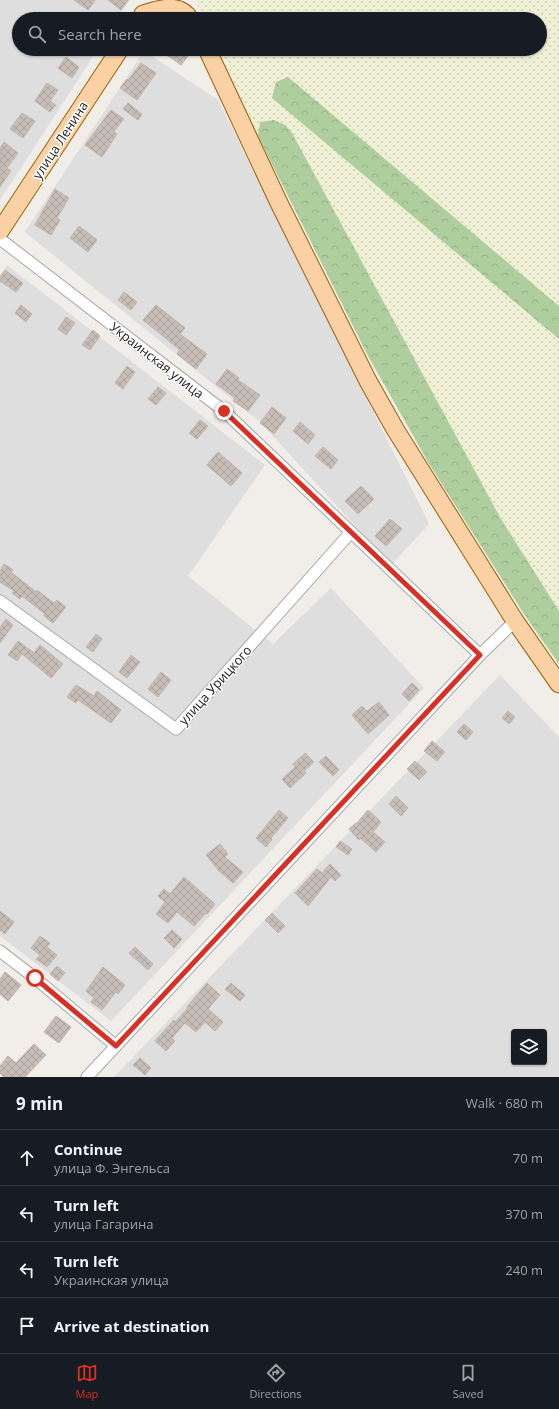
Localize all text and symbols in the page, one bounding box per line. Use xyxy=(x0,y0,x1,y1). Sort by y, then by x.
search box xyxy=(12,12,547,56)
icon: search xyxy=(26,23,48,45)
text: Search here xyxy=(58,24,142,44)
street label: улица Ленина xyxy=(28,98,92,182)
street label: Украинская улица xyxy=(106,318,208,402)
route end xyxy=(215,402,233,420)
street label: улица Урицкого xyxy=(174,641,256,729)
route start xyxy=(26,969,44,987)
map controls xyxy=(511,1029,547,1065)
button: layers xyxy=(511,1029,547,1065)
text: 9 min xyxy=(16,1092,63,1115)
text: Walk · 680 m xyxy=(466,1094,543,1112)
text: Continue xyxy=(54,1139,122,1159)
icon: ahead xyxy=(16,1147,38,1169)
text: 70 m xyxy=(513,1149,543,1167)
text: улица Ф. Энгельса xyxy=(54,1159,170,1177)
text: Turn left xyxy=(54,1195,119,1215)
icon: left xyxy=(16,1203,38,1225)
text: 370 m xyxy=(505,1205,543,1223)
text: улица Гагарина xyxy=(54,1215,153,1233)
text: Turn left xyxy=(54,1251,119,1271)
icon: left xyxy=(16,1259,38,1281)
text: 240 m xyxy=(505,1261,543,1279)
text: Украинская улица xyxy=(54,1271,169,1289)
icon: arrive xyxy=(16,1315,38,1337)
text: Arrive at destination xyxy=(54,1316,209,1336)
tab: Map xyxy=(76,1362,98,1401)
tab: Directions xyxy=(250,1362,302,1401)
tab: Saved xyxy=(453,1362,483,1401)

